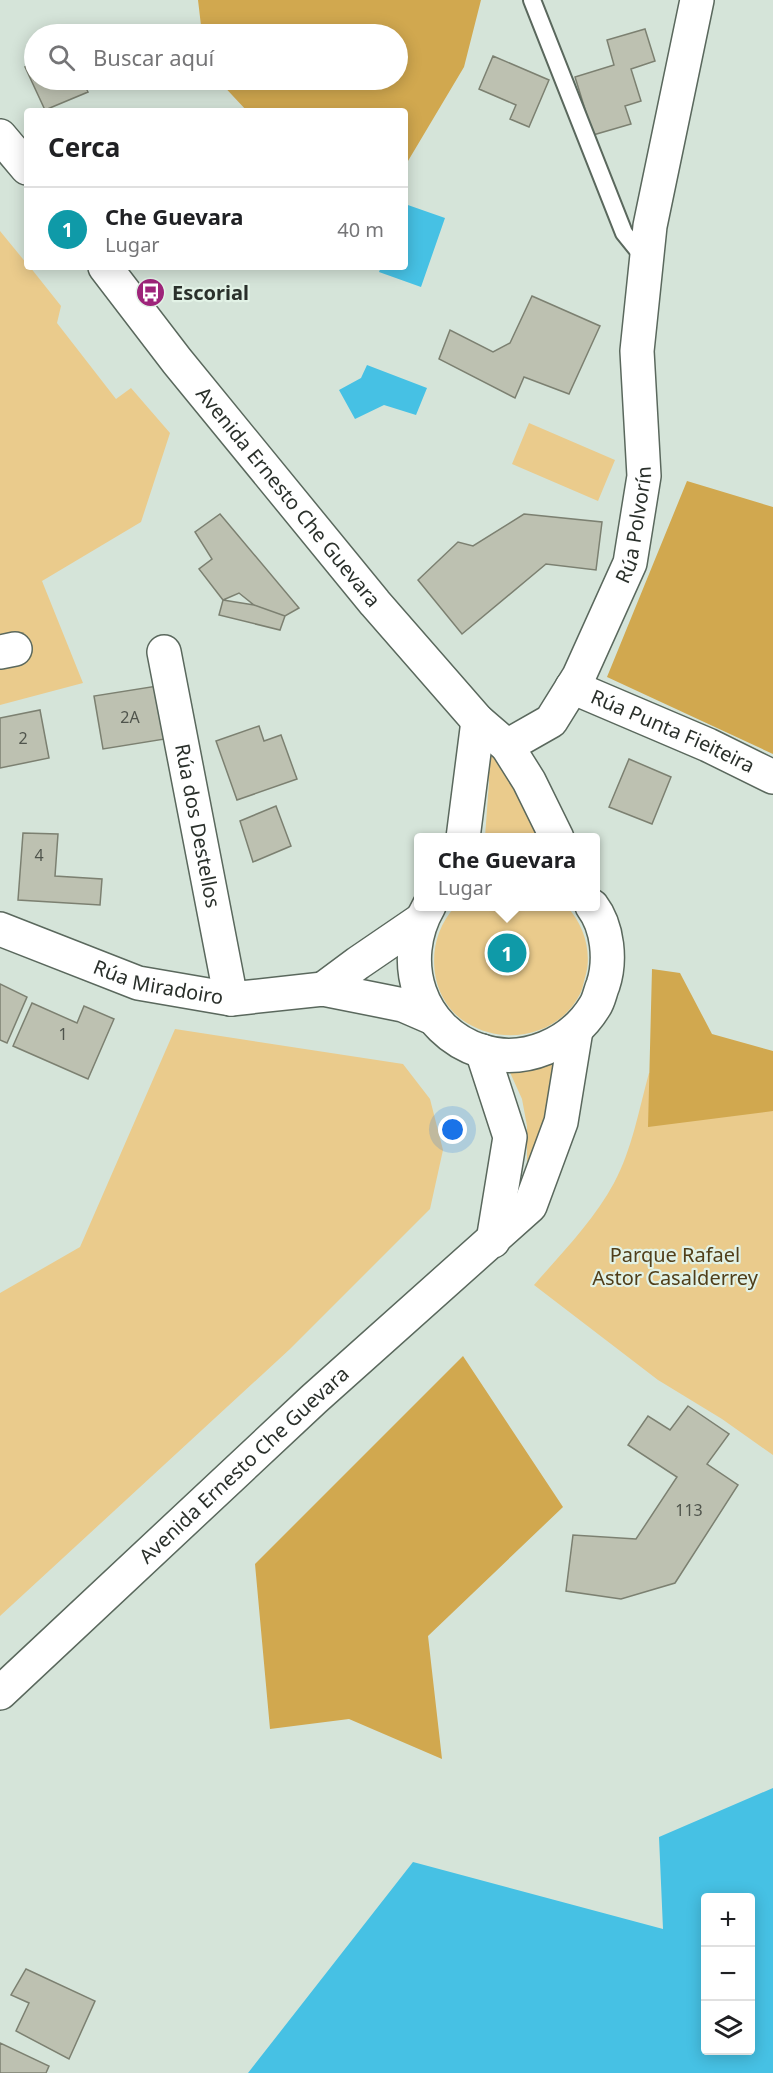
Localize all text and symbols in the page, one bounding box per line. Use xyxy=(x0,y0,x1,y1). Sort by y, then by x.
search box xyxy=(24,24,408,90)
icon: search xyxy=(45,41,78,74)
text: Buscar aquí xyxy=(93,42,214,72)
text: Cerca xyxy=(48,129,120,165)
text: Che Guevara xyxy=(105,201,244,231)
text: 1 xyxy=(62,216,73,243)
text: 40 m xyxy=(337,216,384,243)
text: Lugar xyxy=(105,231,160,258)
bus stop icon: Escorial xyxy=(135,277,167,309)
place label: Escorial xyxy=(172,279,249,306)
street label: Avenida Ernesto Che Guevara xyxy=(190,381,387,613)
street label: Rúa Polvorín xyxy=(609,466,657,587)
street label: Rúa Punta Fieiteira xyxy=(587,683,759,779)
house number: 2A xyxy=(120,706,140,728)
house number: 2 xyxy=(18,727,28,749)
street label: Rúa dos Destellos xyxy=(169,741,227,910)
popup xyxy=(414,833,600,911)
house number: 4 xyxy=(34,844,44,866)
text: Che Guevara xyxy=(438,844,576,874)
text: Lugar xyxy=(438,874,492,901)
pin: 1 xyxy=(488,930,526,976)
street label: Rúa Miradoiro xyxy=(90,953,226,1010)
house number: 1 xyxy=(58,1023,68,1045)
your location xyxy=(438,1115,467,1144)
park label: Parque Rafael Astor Casalderrey xyxy=(592,1241,759,1291)
street label: Avenida Ernesto Che Guevara xyxy=(133,1360,354,1569)
house number: 113 xyxy=(675,1499,703,1521)
map controls xyxy=(701,1893,755,2055)
button: + xyxy=(701,1893,755,1947)
button: − xyxy=(701,1947,755,2001)
button: layers xyxy=(701,2001,755,2055)

